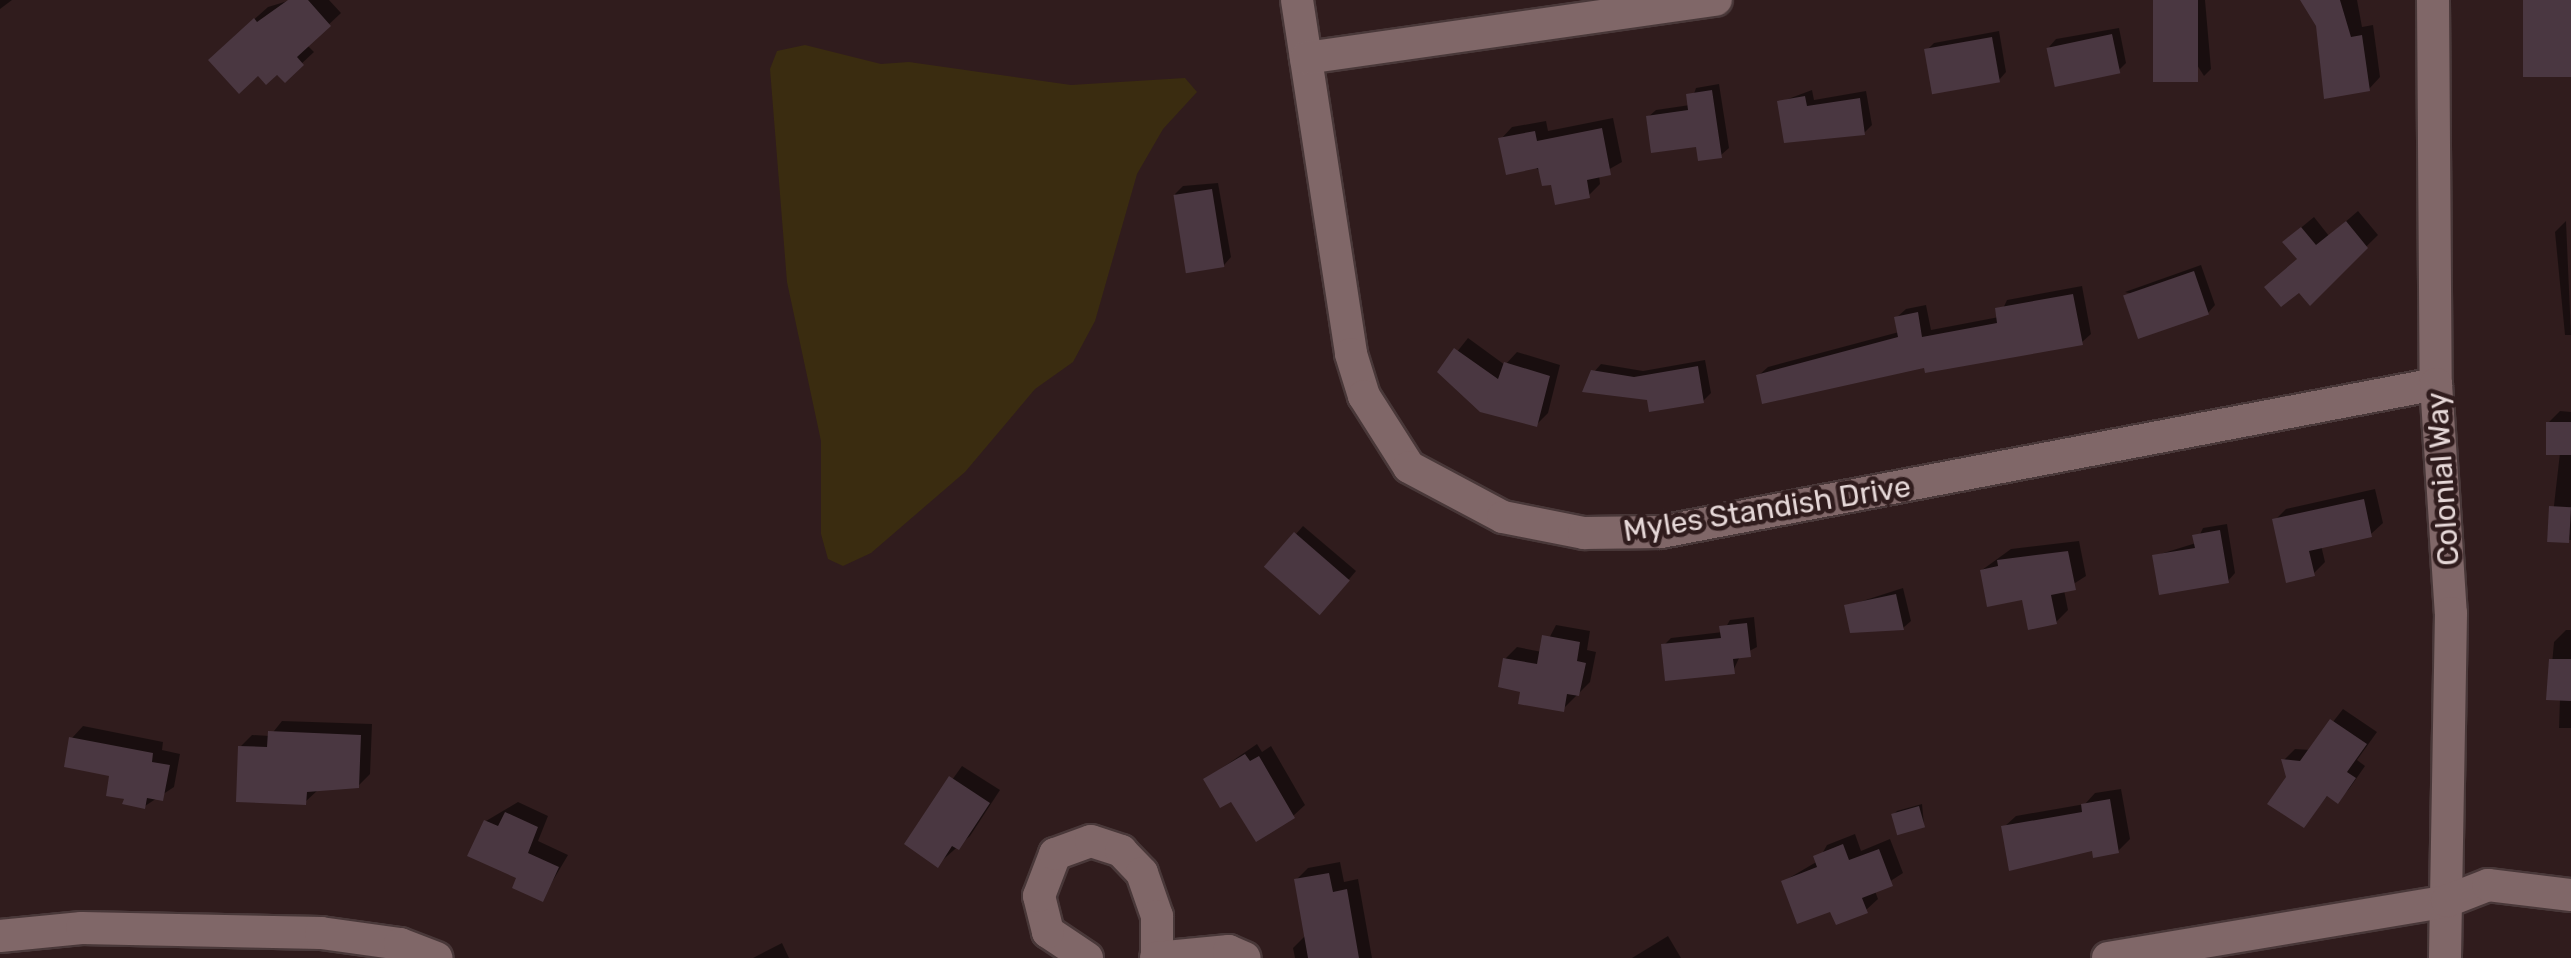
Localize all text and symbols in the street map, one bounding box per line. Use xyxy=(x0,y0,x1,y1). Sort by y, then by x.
street label: Colonial Way xyxy=(2419,391,2467,567)
street label: Myles Standish Drive xyxy=(1621,469,1913,549)

